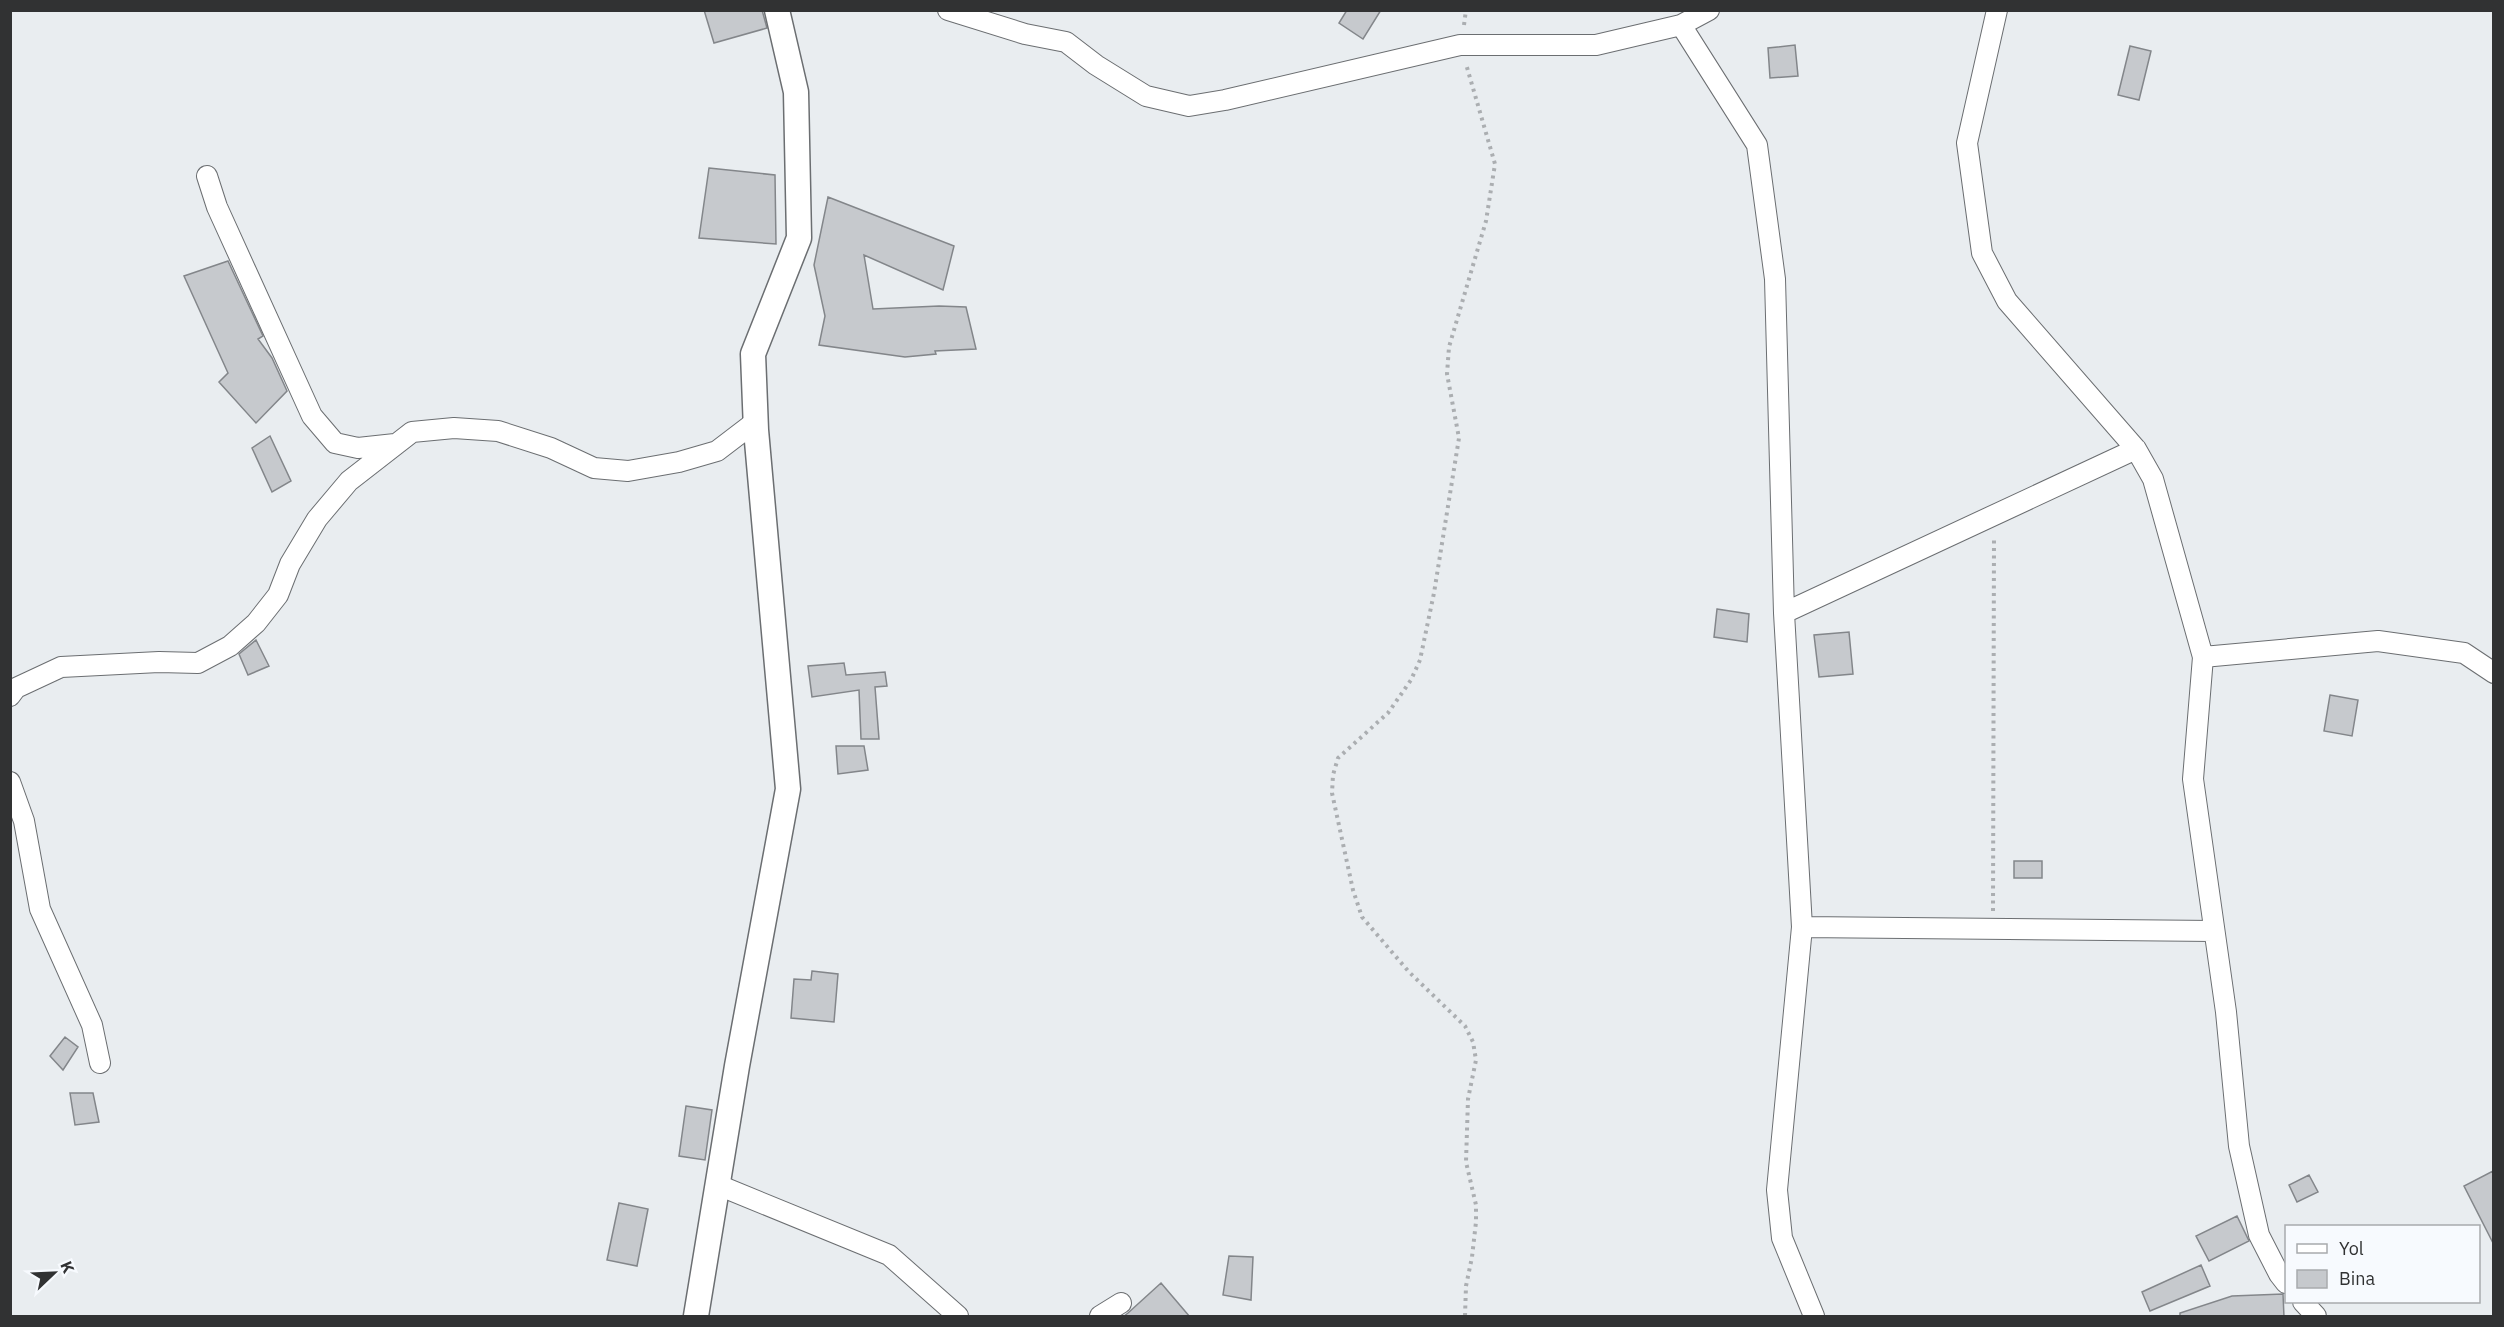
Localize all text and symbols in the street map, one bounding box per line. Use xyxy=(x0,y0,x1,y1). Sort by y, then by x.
legend xyxy=(2285,1225,2480,1303)
text: Yol xyxy=(2339,1237,2364,1260)
north arrow xyxy=(24,1243,84,1303)
text: K xyxy=(56,1258,79,1276)
text: Bina xyxy=(2339,1267,2375,1290)

